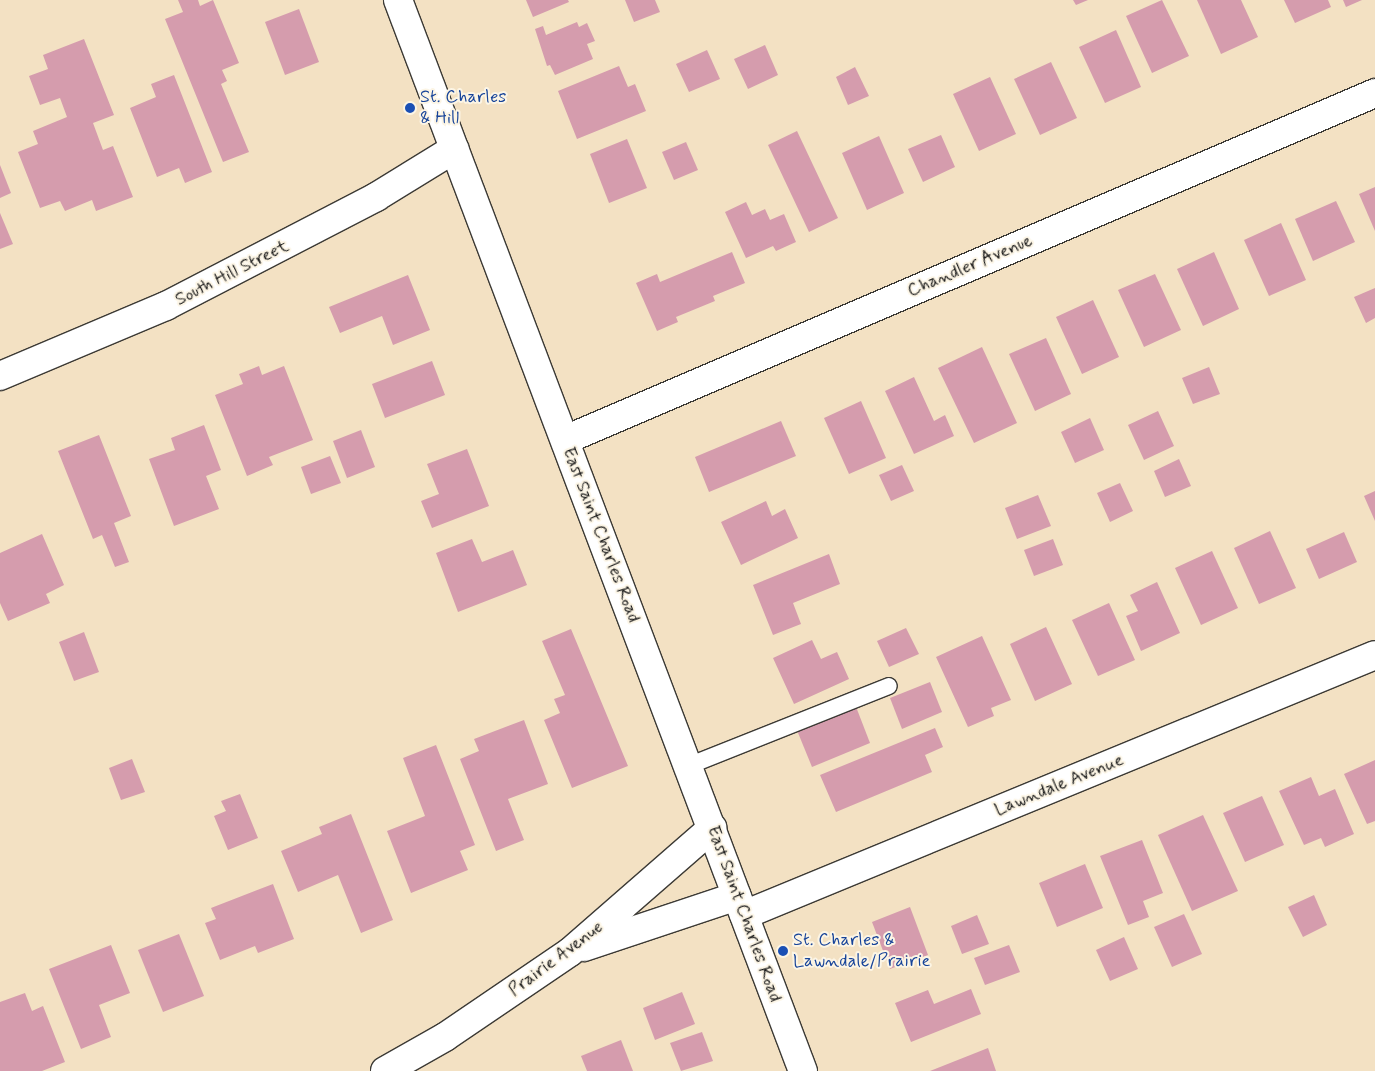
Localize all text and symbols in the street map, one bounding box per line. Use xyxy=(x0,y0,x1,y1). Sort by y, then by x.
place label: St. Charles & Hill xyxy=(420,87,506,130)
marker: St. Charles & Hill xyxy=(404,102,416,114)
street label: Chandler Avenue xyxy=(903,229,1037,303)
street label: South Hill Street xyxy=(172,235,292,311)
street label: East Saint Charles Road xyxy=(558,445,644,625)
street label: Lawndale Avenue xyxy=(991,749,1127,821)
street label: East Saint Charles Road xyxy=(702,823,786,1005)
street label: Prairie Avenue xyxy=(504,916,608,1002)
place label: St. Charles & Lawndale/Prairie xyxy=(793,930,930,972)
marker: St. Charles & Lawndale/Prairie xyxy=(777,945,789,957)

